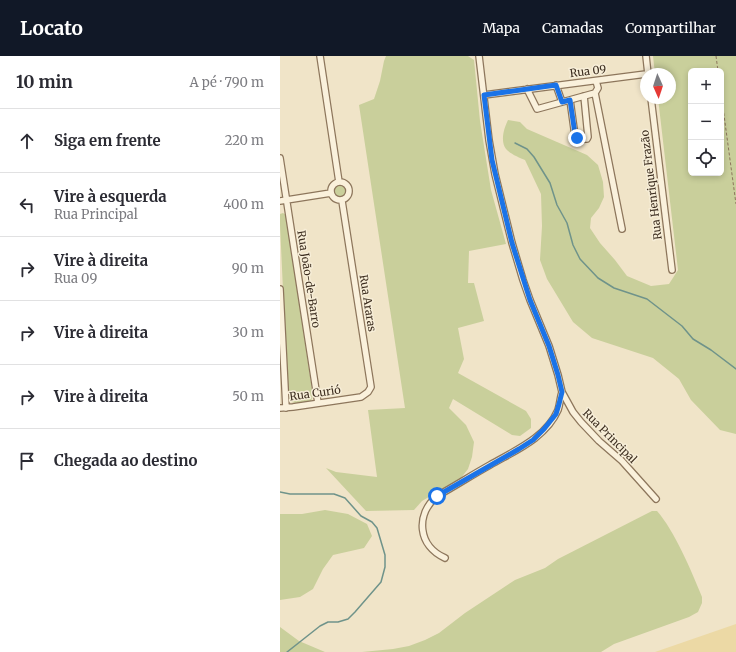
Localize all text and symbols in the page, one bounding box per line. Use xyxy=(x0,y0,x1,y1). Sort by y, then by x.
text: Locato xyxy=(20,16,83,40)
text: Mapa xyxy=(482,19,520,37)
text: Camadas xyxy=(542,19,603,37)
text: Compartilhar xyxy=(625,19,716,37)
street label: Rua 09 xyxy=(569,62,607,80)
north arrow xyxy=(640,68,676,104)
map controls xyxy=(688,68,724,176)
button: + xyxy=(688,68,724,104)
text: 10 min xyxy=(16,71,73,93)
text: A pé · 790 m xyxy=(190,74,264,91)
button: − xyxy=(688,104,724,140)
route end xyxy=(568,129,586,147)
street label: Rua Henrique Frazão xyxy=(637,129,665,241)
icon: ahead xyxy=(16,130,38,152)
text: Siga em frente xyxy=(54,131,161,150)
text: 220 m xyxy=(225,132,264,149)
button: locate xyxy=(688,140,724,176)
text: Vire à esquerda xyxy=(54,187,167,206)
icon: left xyxy=(16,194,38,216)
text: 400 m xyxy=(223,196,264,213)
text: Rua Principal xyxy=(54,206,138,223)
street label: Rua João-de-Barro xyxy=(294,229,324,329)
text: Vire à direita xyxy=(54,251,148,270)
icon: right xyxy=(16,258,38,280)
text: 90 m xyxy=(232,260,264,277)
text: Rua 09 xyxy=(54,270,97,287)
street label: Rua Araras xyxy=(357,273,379,333)
icon: right xyxy=(16,322,38,344)
text: Vire à direita xyxy=(54,323,148,342)
text: 30 m xyxy=(232,324,264,341)
street label: Rua Curió xyxy=(288,382,342,404)
icon: right xyxy=(16,386,38,408)
text: Vire à direita xyxy=(54,387,148,406)
text: 50 m xyxy=(232,388,264,405)
street label: Rua Principal xyxy=(580,406,640,466)
icon: arrive xyxy=(16,450,38,472)
text: Chegada ao destino xyxy=(54,451,197,470)
route start xyxy=(428,487,446,505)

